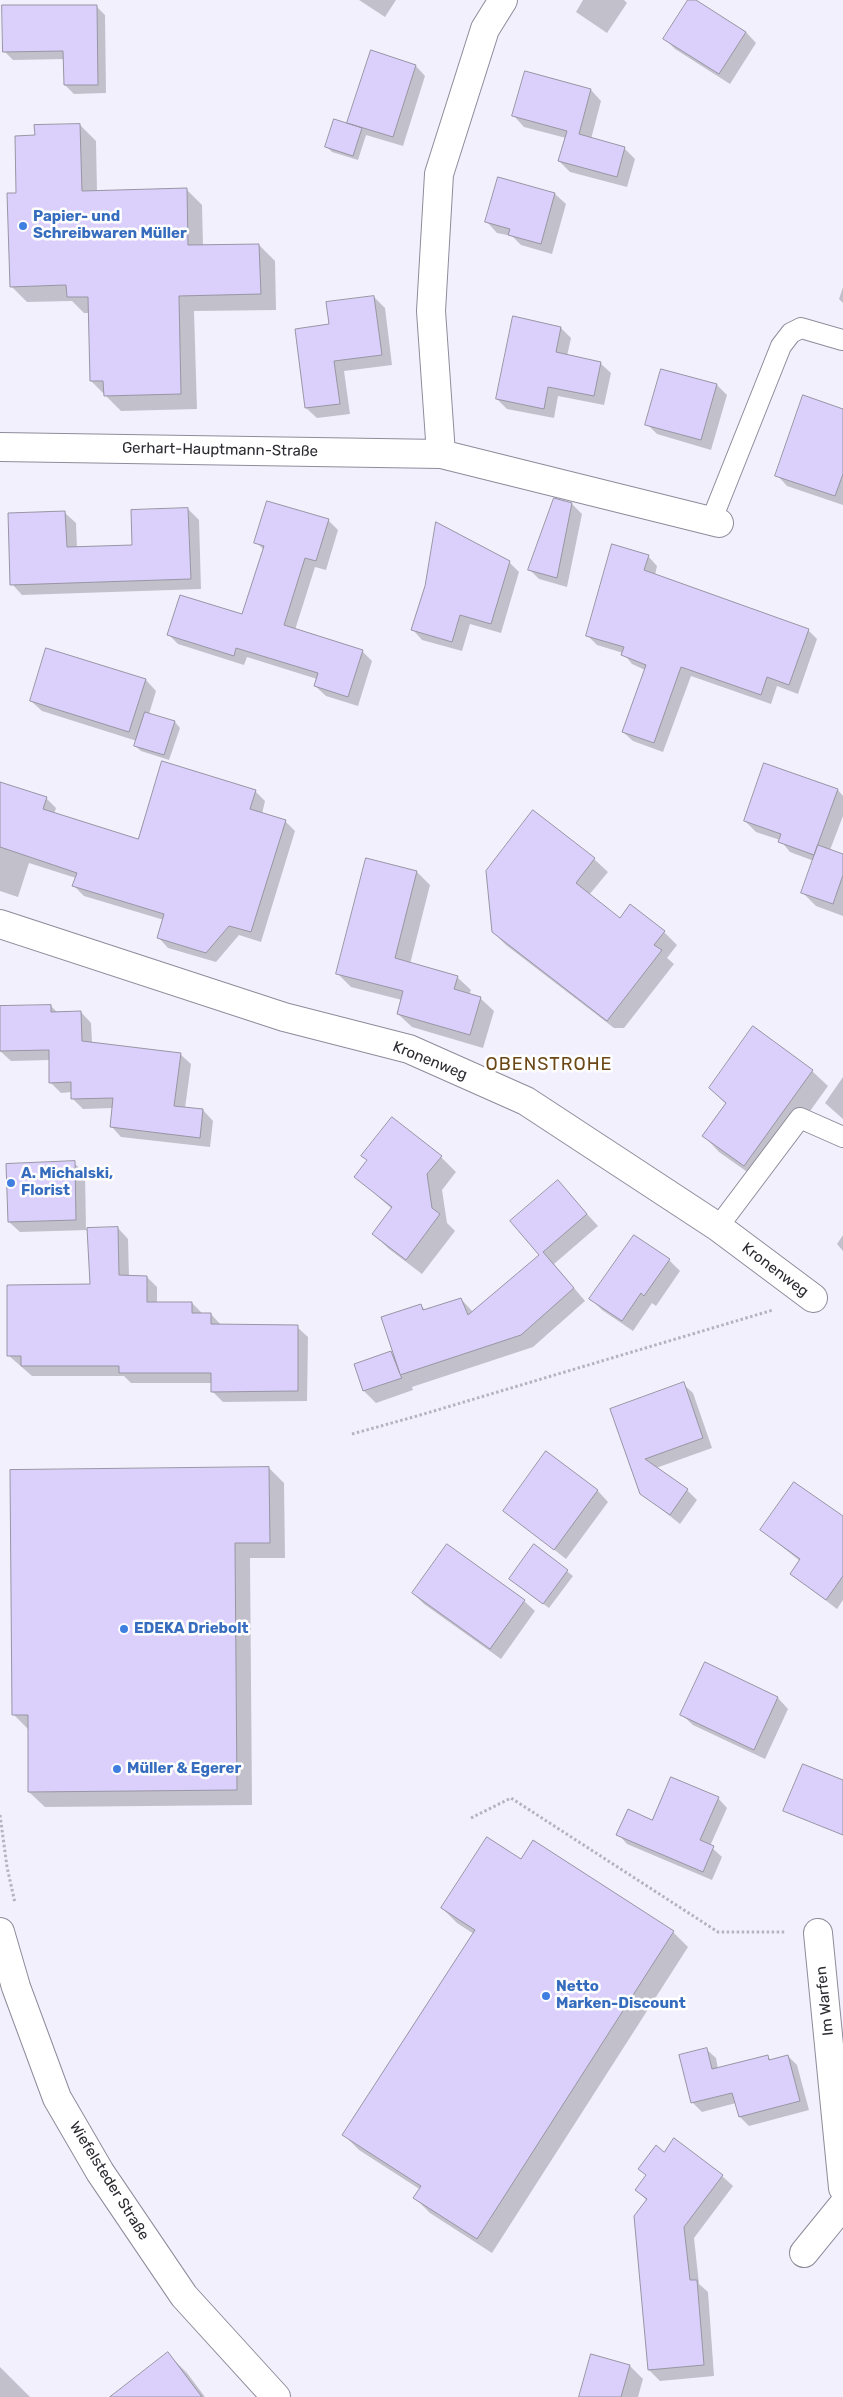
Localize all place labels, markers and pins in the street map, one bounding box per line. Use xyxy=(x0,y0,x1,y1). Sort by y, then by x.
place label: Papier- und Schreibwaren Müller xyxy=(33,208,187,243)
marker: Papier- und Schreibwaren Müller xyxy=(17,220,29,232)
place label: A. Michalski, Florist xyxy=(21,1165,113,1200)
marker: A. Michalski, Florist xyxy=(5,1177,17,1189)
place label: EDEKA Driebolt xyxy=(134,1620,248,1638)
marker: EDEKA Driebolt xyxy=(118,1623,130,1635)
place label: Müller & Egerer xyxy=(127,1760,241,1778)
marker: Müller & Egerer xyxy=(111,1763,123,1775)
place label: Netto Marken-Discount xyxy=(556,1978,686,2013)
marker: Netto Marken-Discount xyxy=(540,1990,552,2002)

